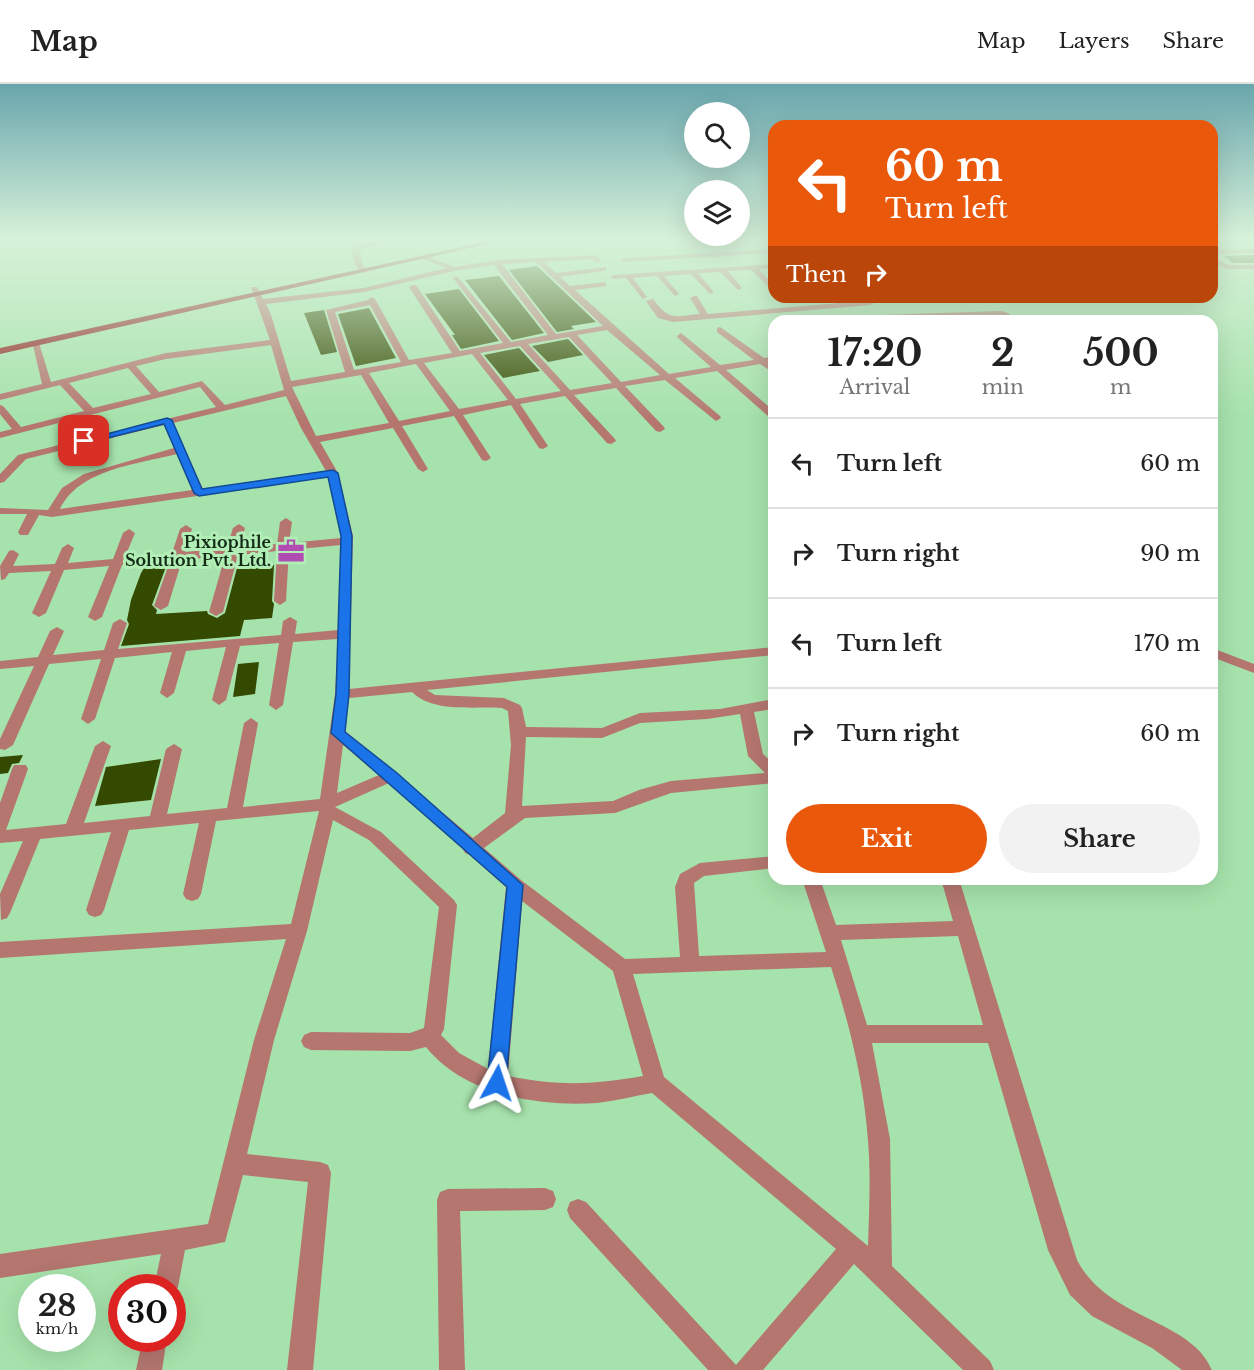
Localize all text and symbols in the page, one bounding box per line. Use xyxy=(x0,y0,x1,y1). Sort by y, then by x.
text: Map xyxy=(30,24,98,59)
text: Map xyxy=(977,28,1026,54)
text: Layers xyxy=(1059,28,1130,54)
text: Share xyxy=(1163,28,1224,54)
map controls xyxy=(684,102,750,246)
button: search xyxy=(684,102,750,168)
text: 60 m xyxy=(885,140,1003,192)
icon: left xyxy=(786,144,864,222)
button: layers xyxy=(684,180,750,246)
text: Turn left xyxy=(885,192,1008,225)
icon: right xyxy=(859,258,892,291)
text: Then xyxy=(786,261,847,288)
text: 17:20 xyxy=(827,331,922,376)
text: 2 xyxy=(991,331,1014,376)
text: 500 xyxy=(1083,331,1159,376)
text: Arrival xyxy=(839,375,910,399)
text: min xyxy=(982,375,1024,399)
text: m xyxy=(1110,375,1132,399)
pin xyxy=(58,415,109,466)
icon: arrive xyxy=(67,424,100,457)
icon: left xyxy=(786,447,819,480)
text: Turn left xyxy=(837,450,942,477)
text: 60 m xyxy=(1140,450,1200,477)
place label: Pixiophile Solution Pvt. Ltd. xyxy=(125,532,271,570)
office icon: Pixiophile Solution Pvt. Ltd. xyxy=(276,536,306,566)
icon: right xyxy=(786,537,819,570)
text: Turn right xyxy=(837,540,959,567)
text: 90 m xyxy=(1140,540,1200,567)
icon: left xyxy=(786,627,819,660)
text: Turn left xyxy=(837,630,942,657)
text: 170 m xyxy=(1134,630,1200,657)
icon: right xyxy=(786,717,819,750)
text: Turn right xyxy=(837,720,959,747)
text: 60 m xyxy=(1140,720,1200,747)
button: Exit xyxy=(786,804,987,873)
button: Share xyxy=(999,804,1200,873)
position arrow xyxy=(465,1051,529,1115)
speed limit sign: 30 xyxy=(108,1274,186,1352)
text: 28 xyxy=(38,1287,76,1324)
text: km/h xyxy=(36,1319,78,1338)

